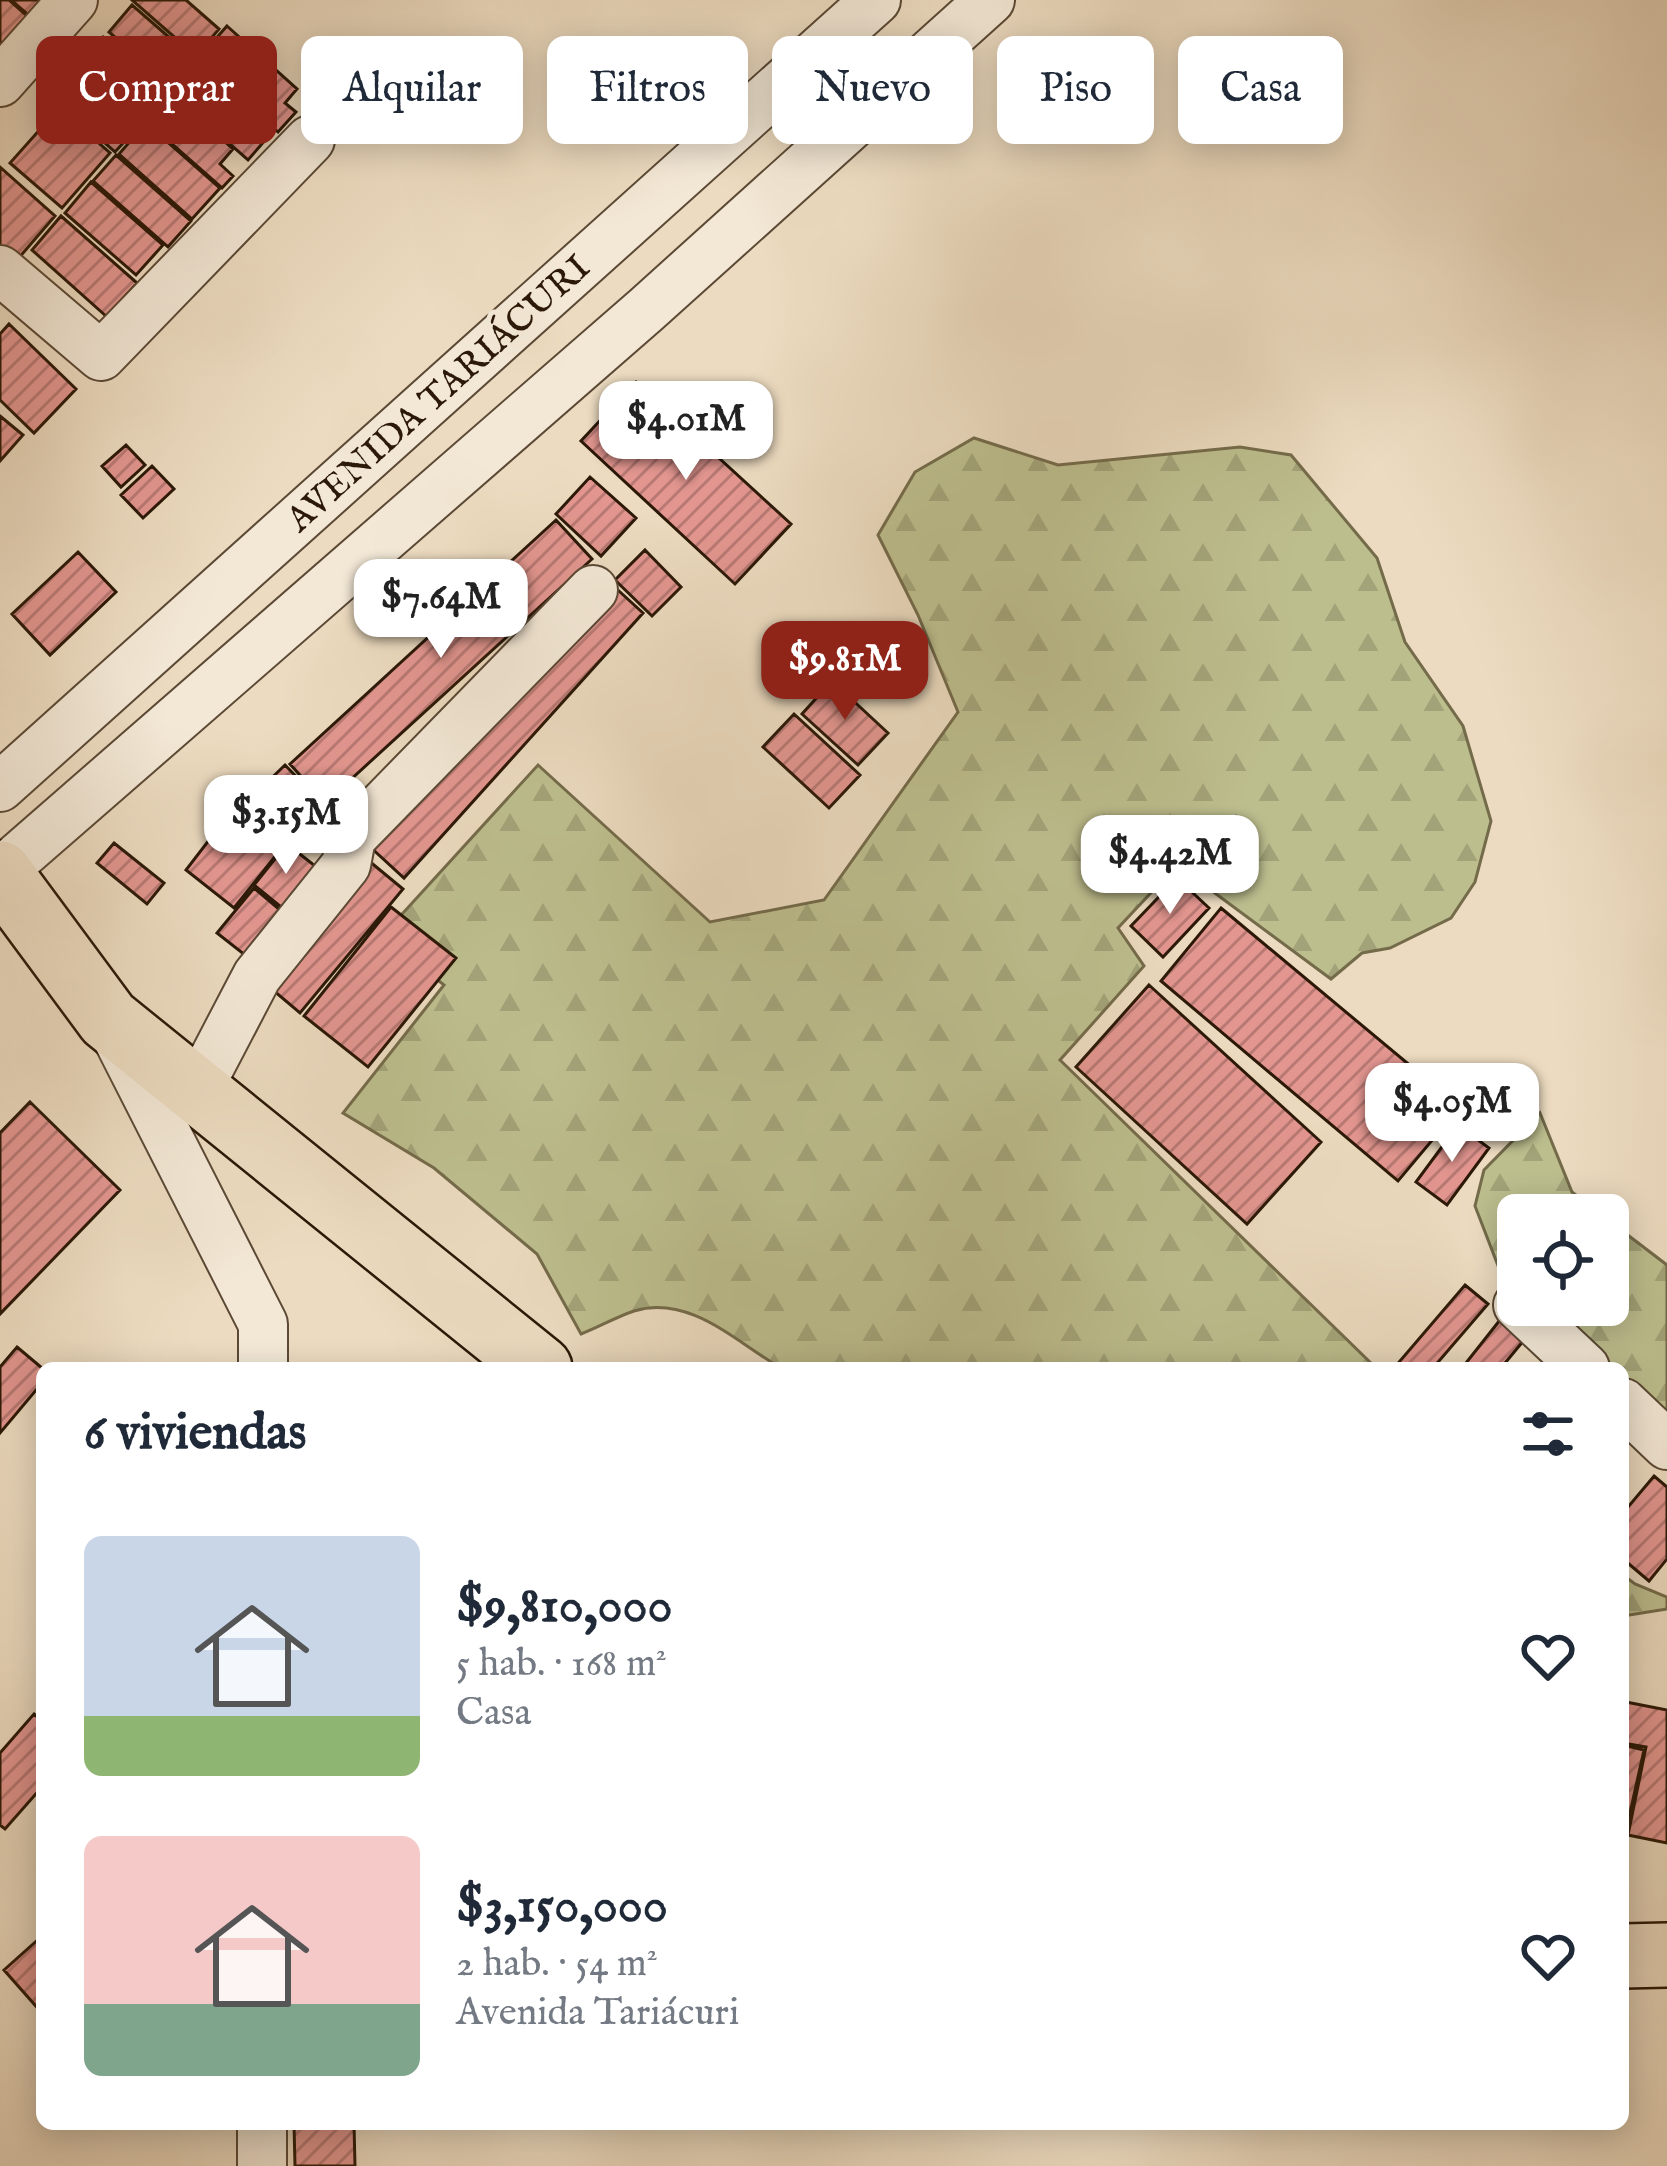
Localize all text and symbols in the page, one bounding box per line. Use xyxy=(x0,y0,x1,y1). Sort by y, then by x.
chip: Comprar xyxy=(36,36,277,144)
chip: Alquilar xyxy=(301,36,523,144)
chip: Filtros xyxy=(547,36,748,144)
chip: Nuevo xyxy=(772,36,973,144)
chip: Piso xyxy=(997,36,1154,144)
chip: Casa xyxy=(1178,36,1343,144)
street label: AVENIDA TARIÁCURI xyxy=(276,245,601,544)
pin: $4.01M xyxy=(588,381,784,483)
text: $4.01M xyxy=(626,395,746,444)
pin: $7.64M xyxy=(343,559,539,661)
text: $7.64M xyxy=(381,573,501,622)
pin: $9.81M xyxy=(747,621,943,723)
text: $9.81M xyxy=(788,635,902,684)
pin: $3.15M xyxy=(188,775,384,877)
text: $3.15M xyxy=(231,789,341,838)
pin: $4.42M xyxy=(1072,815,1268,917)
text: $4.42M xyxy=(1108,829,1232,878)
pin: $4.05M xyxy=(1354,1063,1550,1165)
text: $4.05M xyxy=(1392,1077,1512,1126)
map controls xyxy=(1497,1194,1629,1326)
button: locate xyxy=(1497,1194,1629,1326)
icon: filters xyxy=(1515,1401,1581,1467)
text: 6 viviendas xyxy=(84,1402,306,1467)
text: $9,810,000 xyxy=(456,1575,673,1640)
icon: home xyxy=(180,1584,324,1728)
icon: heart xyxy=(1515,1623,1581,1689)
text: 5 hab. · 168 m² xyxy=(456,1640,667,1689)
text: Casa xyxy=(456,1689,531,1738)
text: $3,150,000 xyxy=(456,1875,668,1940)
icon: home xyxy=(180,1884,324,2028)
icon: heart xyxy=(1515,1923,1581,1989)
text: 2 hab. · 54 m² xyxy=(456,1940,658,1989)
text: Avenida Tariácuri xyxy=(456,1989,739,2038)

